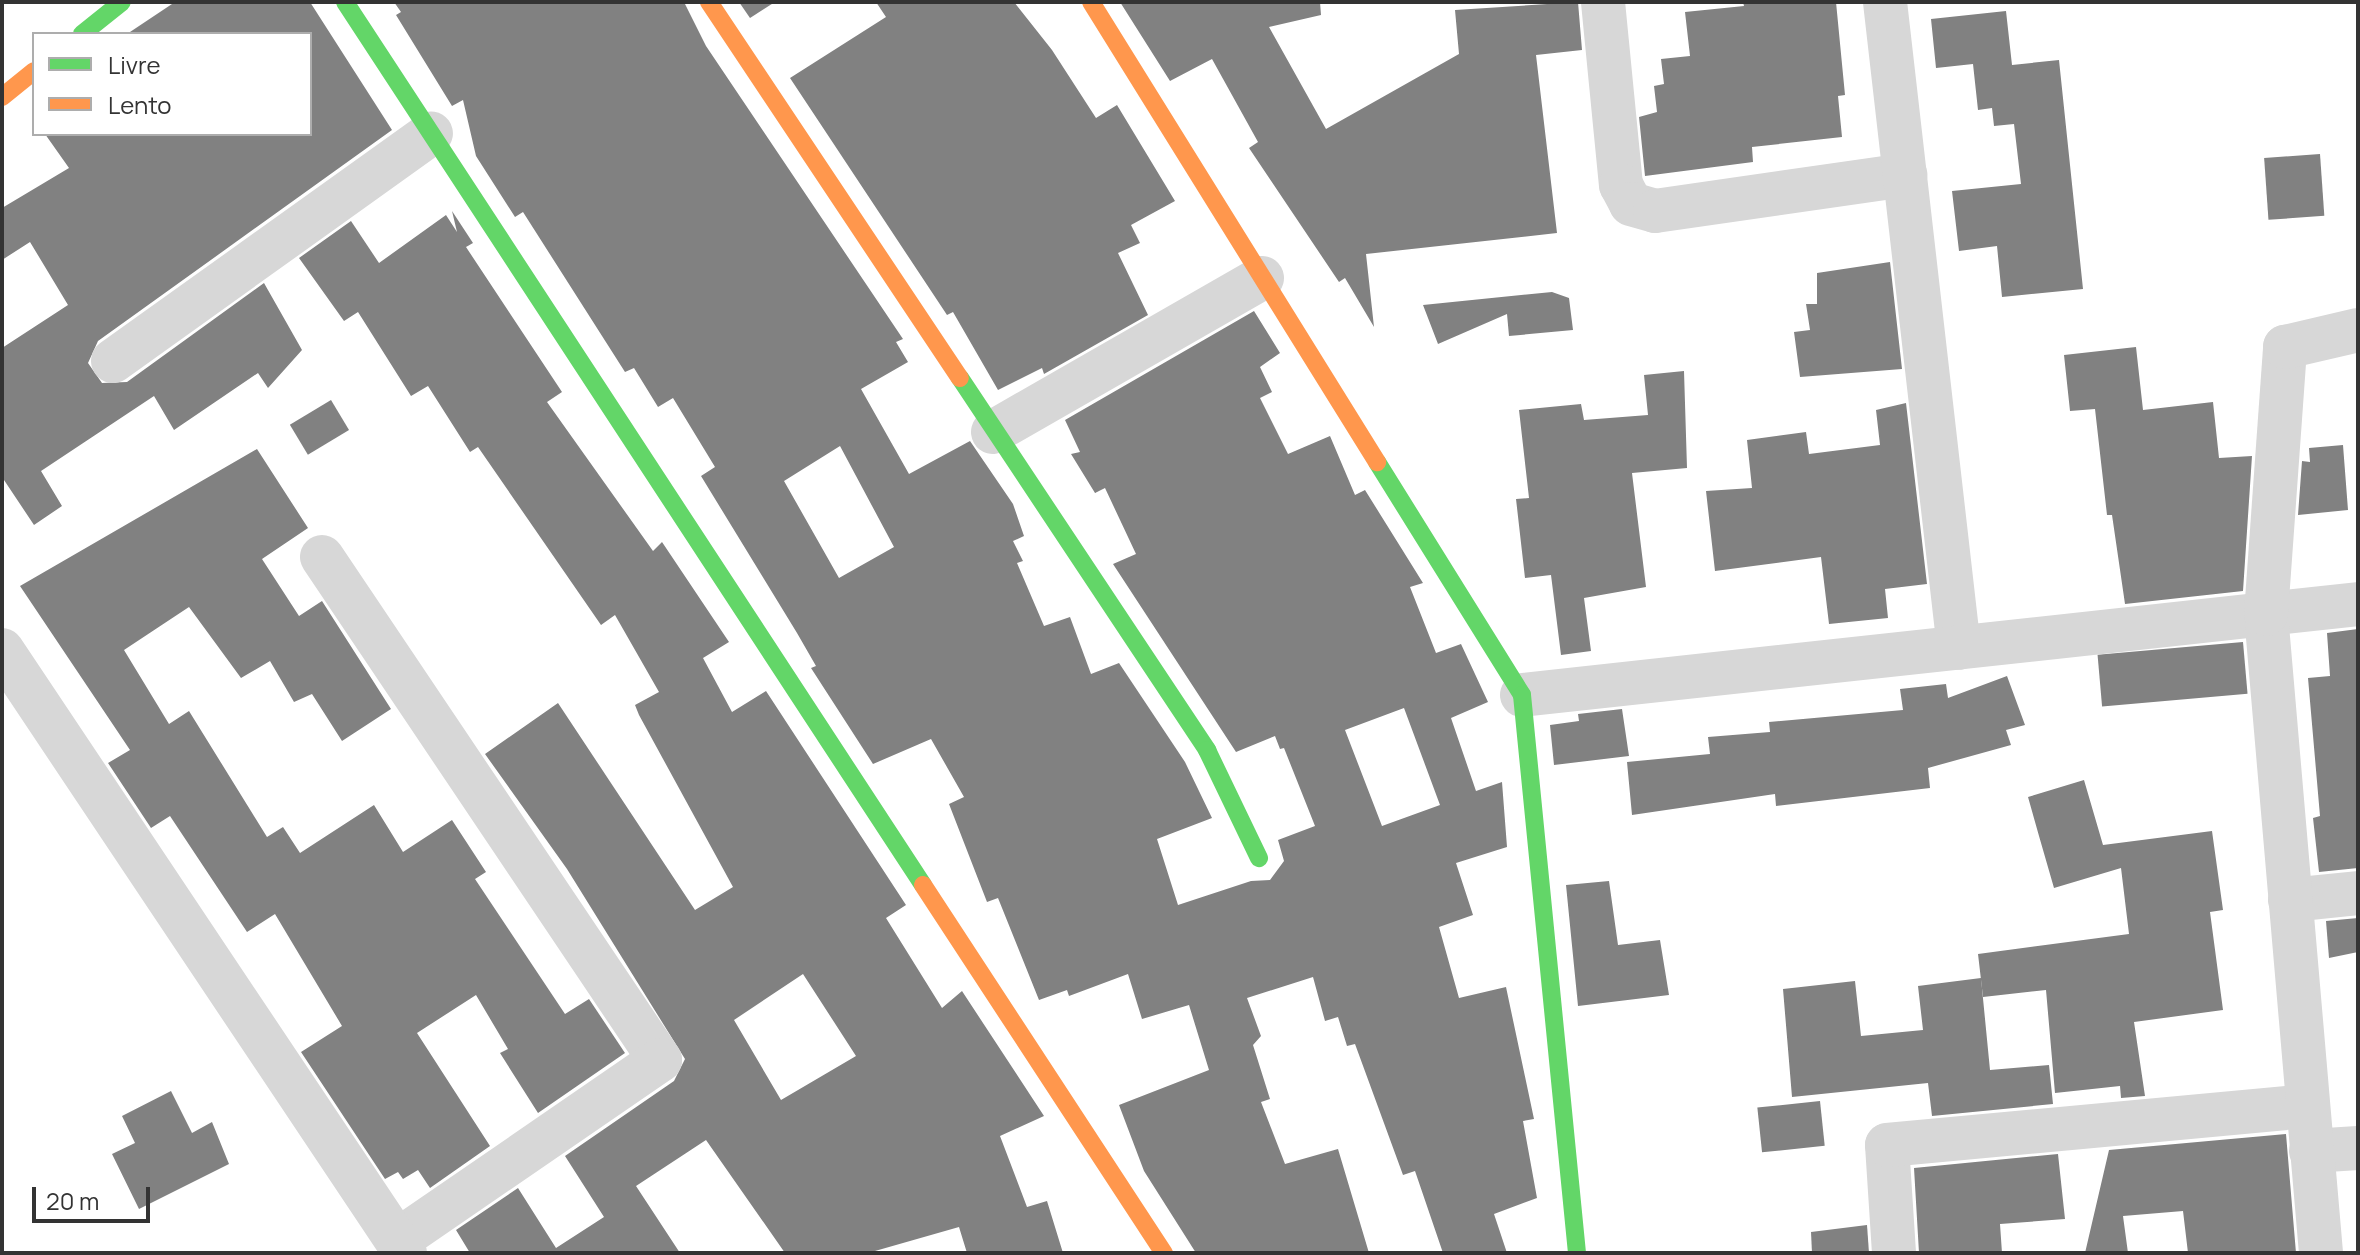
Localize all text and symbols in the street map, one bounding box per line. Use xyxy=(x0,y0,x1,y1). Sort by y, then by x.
legend xyxy=(32,32,312,136)
text: Livre xyxy=(108,48,161,81)
text: Lento xyxy=(108,88,172,121)
scale bar xyxy=(36,1171,154,1221)
text: 20 m xyxy=(46,1184,99,1217)

